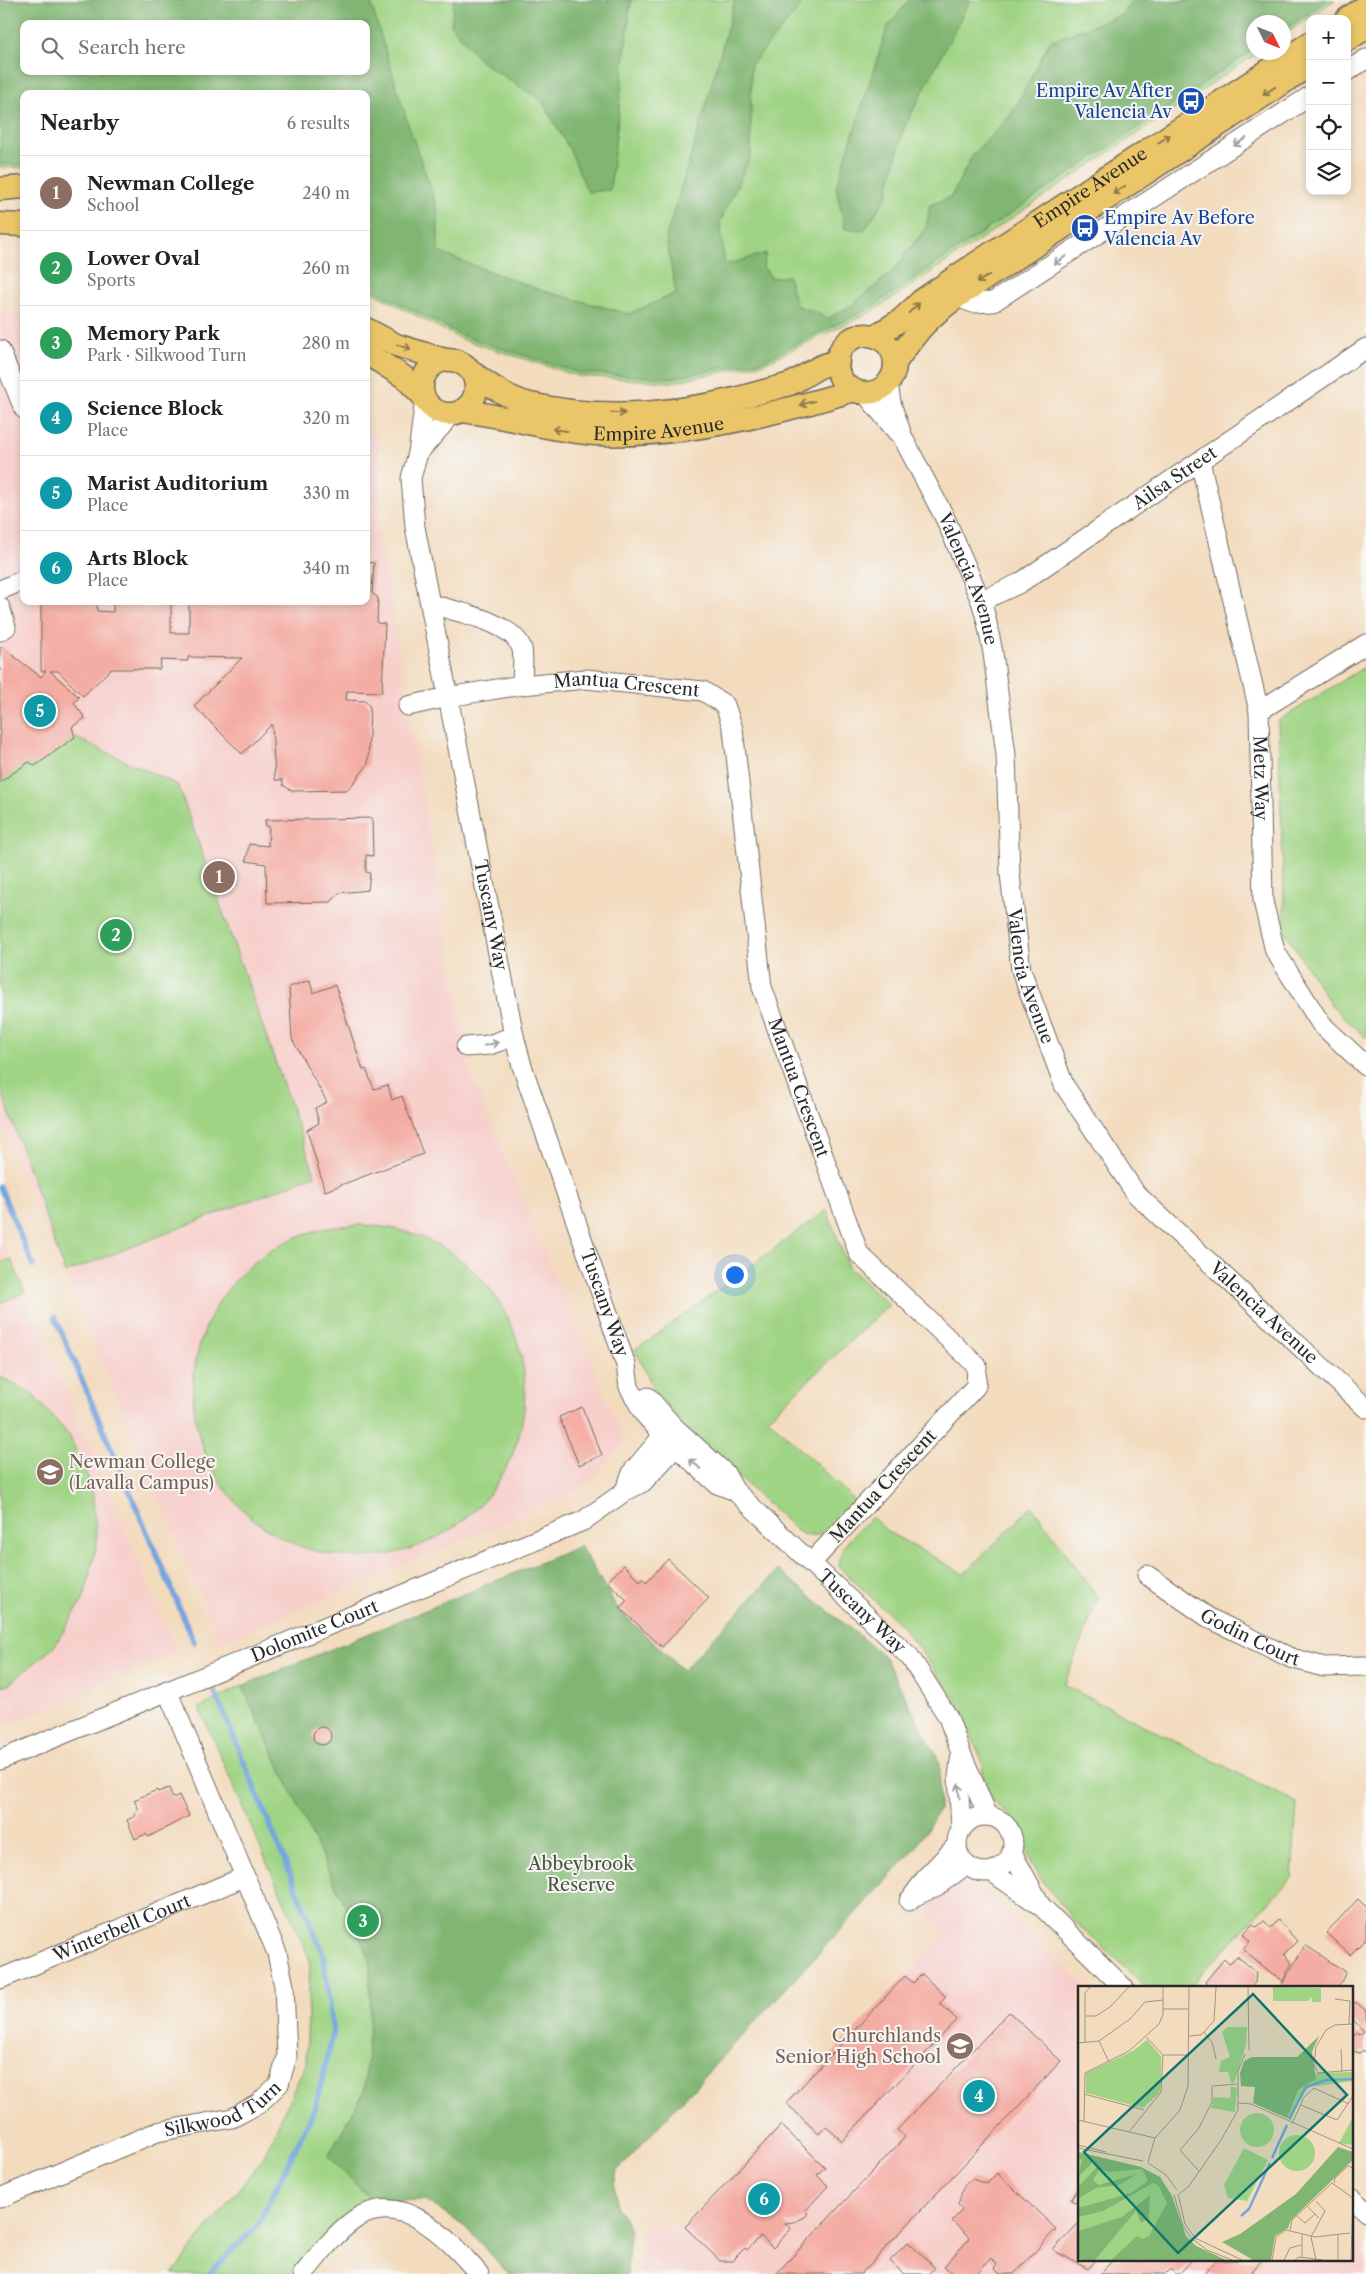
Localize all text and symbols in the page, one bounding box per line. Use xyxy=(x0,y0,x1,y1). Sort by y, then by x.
north arrow xyxy=(1246,15,1291,60)
map controls xyxy=(1306,15,1351,195)
button: + xyxy=(1306,15,1351,60)
search box xyxy=(20,20,370,75)
icon: search xyxy=(38,34,66,62)
text: Search here xyxy=(78,36,186,59)
button: − xyxy=(1306,60,1351,105)
place label: Empire Av After Valencia Av xyxy=(1036,80,1172,123)
bus stop icon: Empire Av After Valencia Av xyxy=(1176,86,1206,116)
one-way arrow xyxy=(1262,86,1276,96)
button: locate xyxy=(1306,105,1351,150)
text: Nearby xyxy=(40,110,119,135)
text: 6 results xyxy=(287,113,350,133)
one-way arrow xyxy=(1157,134,1171,144)
one-way arrow xyxy=(1233,137,1247,147)
street label: Empire Avenue xyxy=(1030,142,1151,233)
button: layers xyxy=(1306,150,1351,195)
text: Newman College xyxy=(87,172,254,195)
text: 1 xyxy=(52,183,60,203)
text: 240 m xyxy=(302,183,350,203)
one-way arrow xyxy=(1112,185,1126,195)
text: School xyxy=(87,195,139,215)
place label: Empire Av Before Valencia Av xyxy=(1103,207,1255,250)
bus stop icon: Empire Av Before Valencia Av xyxy=(1070,213,1100,243)
text: Lower Oval xyxy=(87,247,200,270)
one-way arrow xyxy=(1053,254,1067,265)
text: 2 xyxy=(51,258,61,278)
text: 260 m xyxy=(302,258,350,278)
text: Sports xyxy=(87,270,136,290)
one-way arrow xyxy=(976,275,990,285)
one-way arrow xyxy=(907,302,920,314)
text: Memory Park xyxy=(87,322,220,345)
text: 3 xyxy=(51,333,61,353)
text: 280 m xyxy=(302,333,350,353)
one-way arrow xyxy=(396,343,412,353)
text: Park · Silkwood Turn xyxy=(87,345,247,365)
text: Science Block xyxy=(87,397,223,420)
one-way arrow xyxy=(799,399,815,409)
text: 4 xyxy=(51,408,61,428)
text: 320 m xyxy=(303,408,350,428)
one-way arrow xyxy=(610,408,626,417)
street label: Empire Avenue xyxy=(593,413,726,445)
text: Place xyxy=(87,420,128,440)
one-way arrow xyxy=(552,425,568,435)
street label: Ailsa Street xyxy=(1128,441,1222,515)
text: Marist Auditorium xyxy=(87,472,268,495)
text: 5 xyxy=(52,483,60,503)
text: 330 m xyxy=(303,483,350,503)
text: Place xyxy=(87,495,128,515)
street label: Valencia Avenue xyxy=(933,509,1002,647)
text: Arts Block xyxy=(87,547,188,570)
text: 6 xyxy=(51,558,61,578)
text: 340 m xyxy=(303,558,350,578)
text: Place xyxy=(87,570,128,590)
street label: Mantua Crescent xyxy=(552,668,701,702)
pin: 5 xyxy=(24,692,56,730)
street label: Metz Way xyxy=(1249,735,1272,822)
pin: 1 xyxy=(203,858,235,896)
street label: Tuscany Way xyxy=(469,858,512,973)
street label: Valencia Avenue xyxy=(1003,906,1059,1047)
pin: 2 xyxy=(100,916,132,954)
street label: Mantua Crescent xyxy=(763,1015,834,1161)
one-way arrow xyxy=(482,1038,498,1048)
street label: Tuscany Way xyxy=(576,1246,634,1360)
street label: Valencia Avenue xyxy=(1204,1257,1323,1369)
your location xyxy=(722,1262,748,1288)
street label: Mantua Crescent xyxy=(825,1424,941,1547)
place label: Newman College (Lavalla Campus) xyxy=(69,1451,216,1494)
school or university icon: Newman College (Lavalla Campus) xyxy=(35,1457,65,1487)
one-way arrow xyxy=(689,1458,702,1470)
street label: Tuscany Way xyxy=(814,1565,911,1659)
street label: Dolomite Court xyxy=(248,1595,382,1667)
street label: Godin Court xyxy=(1196,1604,1303,1671)
one-way arrow xyxy=(954,1783,963,1799)
park label: Abbeybrook Reserve xyxy=(527,1853,635,1896)
street label: Winterbell Court xyxy=(49,1889,194,1967)
pin: 3 xyxy=(347,1902,379,1940)
inset map xyxy=(1078,1986,1354,2262)
place label: Churchlands Senior High School xyxy=(775,2025,941,2068)
school or university icon: Churchlands Senior High School xyxy=(945,2031,975,2061)
street label: Silkwood Turn xyxy=(162,2077,286,2141)
pin: 4 xyxy=(963,2077,995,2115)
pin: 6 xyxy=(748,2180,780,2218)

